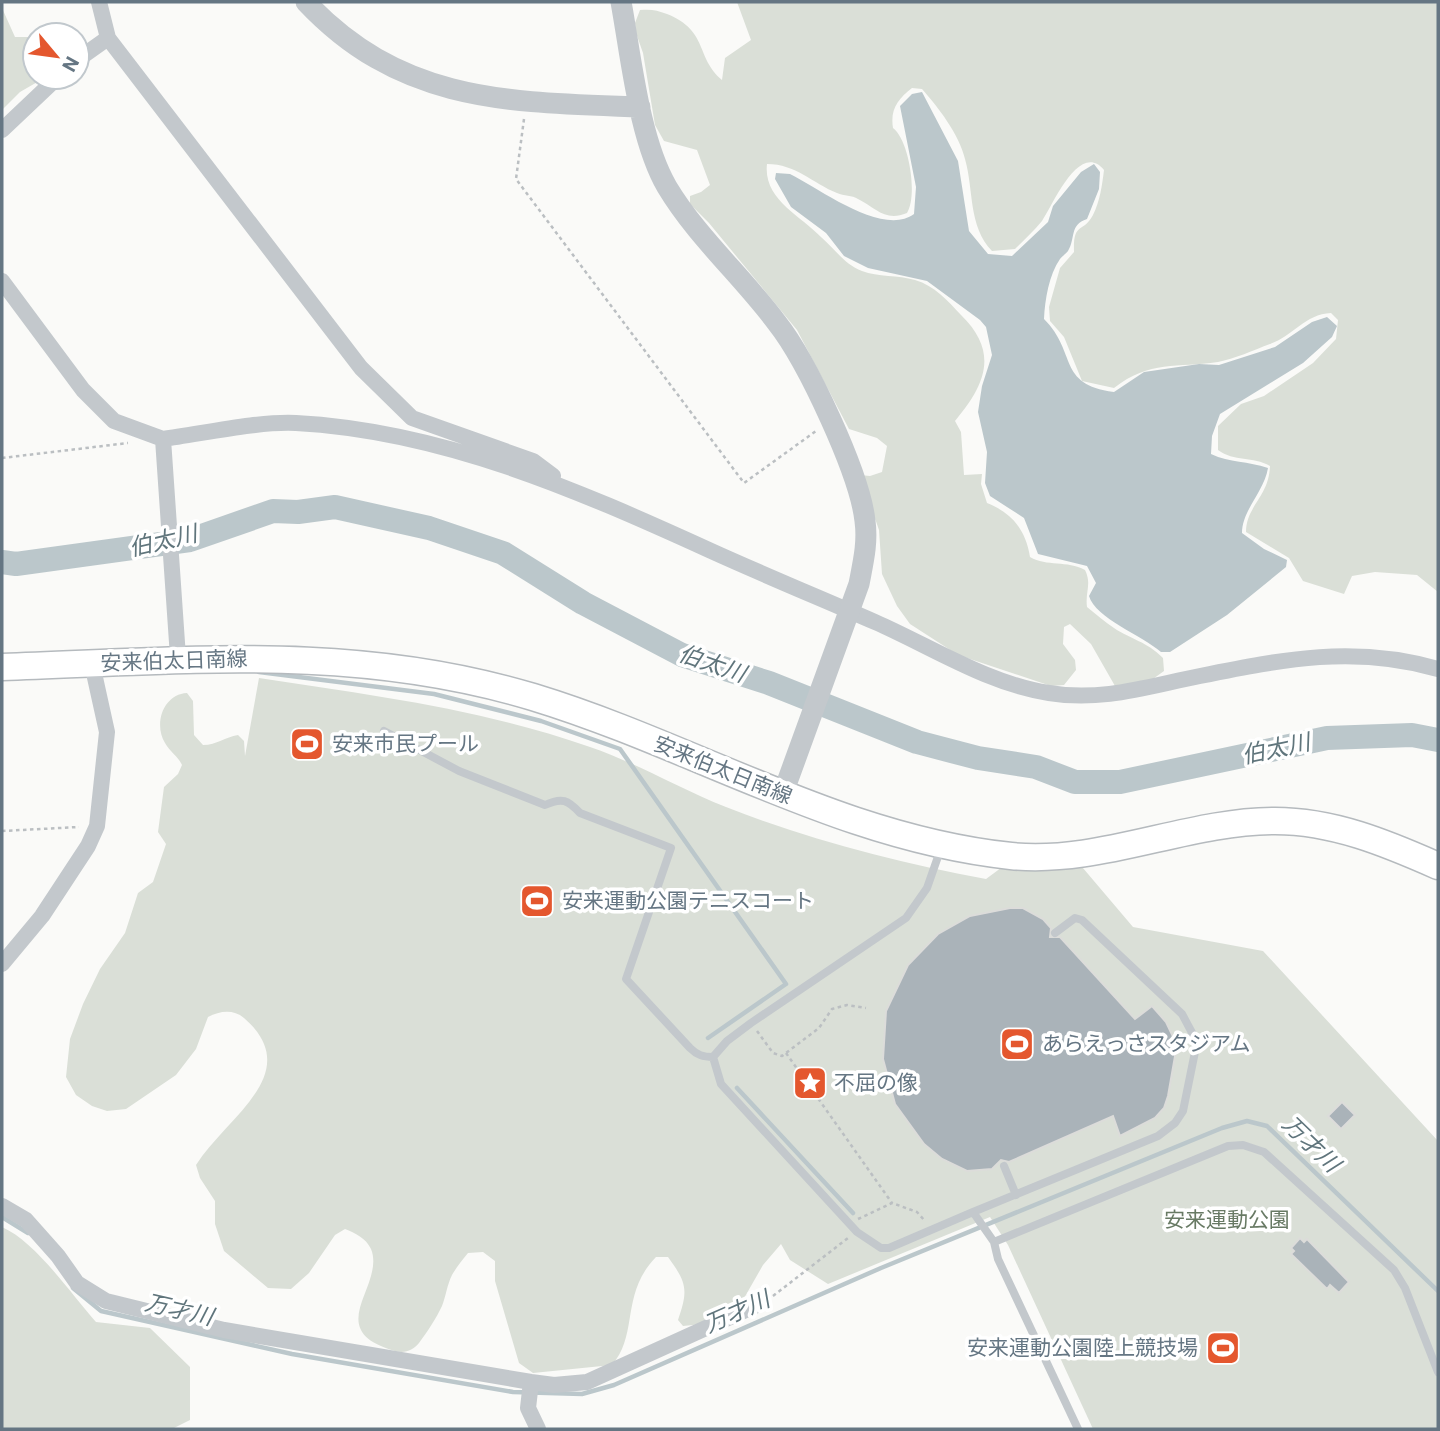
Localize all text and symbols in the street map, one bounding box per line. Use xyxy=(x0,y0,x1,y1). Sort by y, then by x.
north arrow xyxy=(21,21,91,91)
text: N xyxy=(57,53,84,75)
water label: 伯太川 xyxy=(126,519,203,562)
water label: 伯太川 xyxy=(675,640,752,689)
street label: 安来伯太日南線 xyxy=(100,646,248,676)
sports icon: 安来市民プール xyxy=(288,725,326,763)
water label: 伯太川 xyxy=(1239,728,1315,769)
street label: 安来伯太日南線 xyxy=(650,731,796,809)
place label: 安来市民プール xyxy=(332,732,479,756)
sports icon: 安来運動公園テニスコート xyxy=(518,882,556,920)
place label: 安来運動公園テニスコート xyxy=(562,889,814,913)
sports icon: あらえっさスタジアム xyxy=(998,1025,1036,1063)
place label: あらえっさスタジアム xyxy=(1042,1032,1251,1056)
place icon: 不屈の像 xyxy=(791,1064,829,1102)
place label: 不屈の像 xyxy=(834,1071,918,1095)
water label: 万才川 xyxy=(1277,1110,1347,1180)
park label: 安来運動公園 xyxy=(1164,1208,1290,1232)
water label: 万才川 xyxy=(700,1284,777,1338)
water label: 万才川 xyxy=(142,1289,219,1332)
sports icon: 安来運動公園陸上競技場 xyxy=(1204,1329,1242,1367)
place label: 安来運動公園陸上競技場 xyxy=(967,1336,1198,1360)

